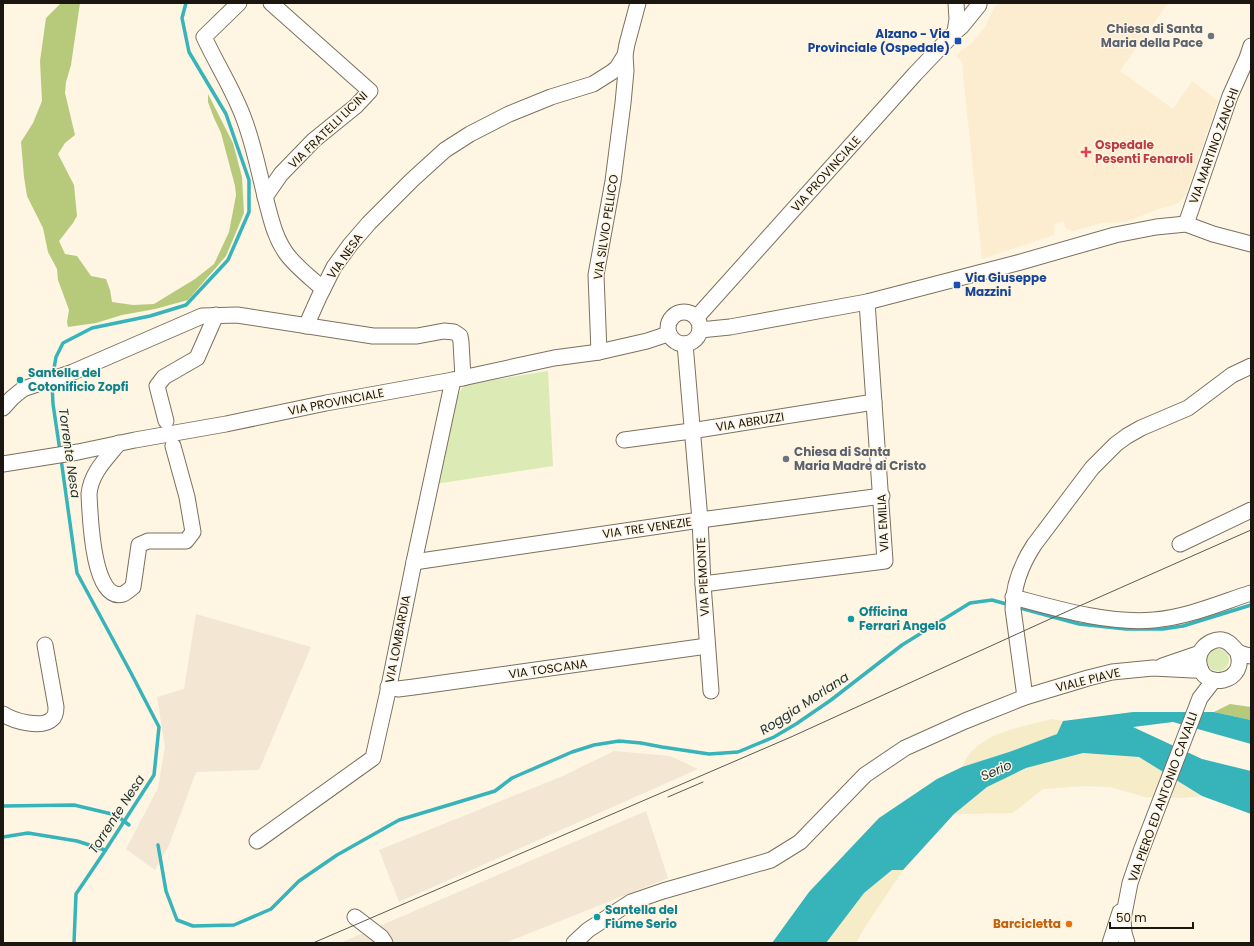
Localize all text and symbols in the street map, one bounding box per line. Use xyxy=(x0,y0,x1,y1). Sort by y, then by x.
place label: Chiesa di Santa Maria della Pace xyxy=(1101,20,1204,51)
place label: Alzano - Via Provinciale (Ospedale) xyxy=(808,25,950,56)
marker: Chiesa di Santa Maria della Pace xyxy=(1206,31,1216,41)
marker: Alzano - Via Provinciale (Ospedale) xyxy=(953,36,963,46)
street label: VIA MARTINO ZANCHI xyxy=(1185,85,1242,206)
street label: VIA FRATELLI LICINI xyxy=(284,87,371,172)
street label: VIA PROVINCIALE xyxy=(787,132,864,215)
place label: Ospedale Pesenti Fenaroli xyxy=(1095,136,1193,167)
marker: Ospedale Pesenti Fenaroli xyxy=(1080,146,1092,158)
street label: VIA SILVIO PELLICO xyxy=(589,173,622,281)
street label: VIA NESA xyxy=(323,230,366,282)
place label: Via Giuseppe Mazzini xyxy=(965,269,1047,300)
marker: Via Giuseppe Mazzini xyxy=(952,280,962,290)
place label: Santella del Cotonificio Zopfi xyxy=(28,364,129,395)
marker: Santella del Cotonificio Zopfi xyxy=(15,375,25,385)
street label: VIA PROVINCIALE xyxy=(287,384,385,419)
water label: Torrente Nesa xyxy=(54,407,85,500)
street label: VIA ABRUZZI xyxy=(714,408,785,435)
place label: Chiesa di Santa Maria Madre di Cristo xyxy=(794,443,927,474)
marker: Chiesa di Santa Maria Madre di Cristo xyxy=(781,454,791,464)
street label: VIA EMILIA xyxy=(872,494,893,552)
street label: VIA TRE VENEZIE xyxy=(601,513,693,542)
street label: VIA PIEMONTE xyxy=(692,537,713,617)
street label: VIA LOMBARDIA xyxy=(381,593,414,684)
place label: Officina Ferrari Angelo xyxy=(859,603,947,634)
marker: Officina Ferrari Angelo xyxy=(846,614,856,624)
street label: VIA TOSCANA xyxy=(508,655,588,682)
street label: VIALE PIAVE xyxy=(1054,663,1122,696)
water label: Roggia Morlana xyxy=(756,667,853,739)
street label: VIA PIERO ED ANTONIO CAVALLI xyxy=(1124,710,1201,884)
water label: Serio xyxy=(978,755,1015,785)
water label: Torrente Nesa xyxy=(84,771,149,858)
place label: Santella del Fiume Serio xyxy=(605,901,678,932)
scale bar xyxy=(1110,904,1193,930)
text: 50 m xyxy=(1116,909,1147,926)
marker: Santella del Fiume Serio xyxy=(592,912,602,922)
place label: Barcicletta xyxy=(993,915,1061,932)
marker: Barcicletta xyxy=(1064,919,1074,929)

